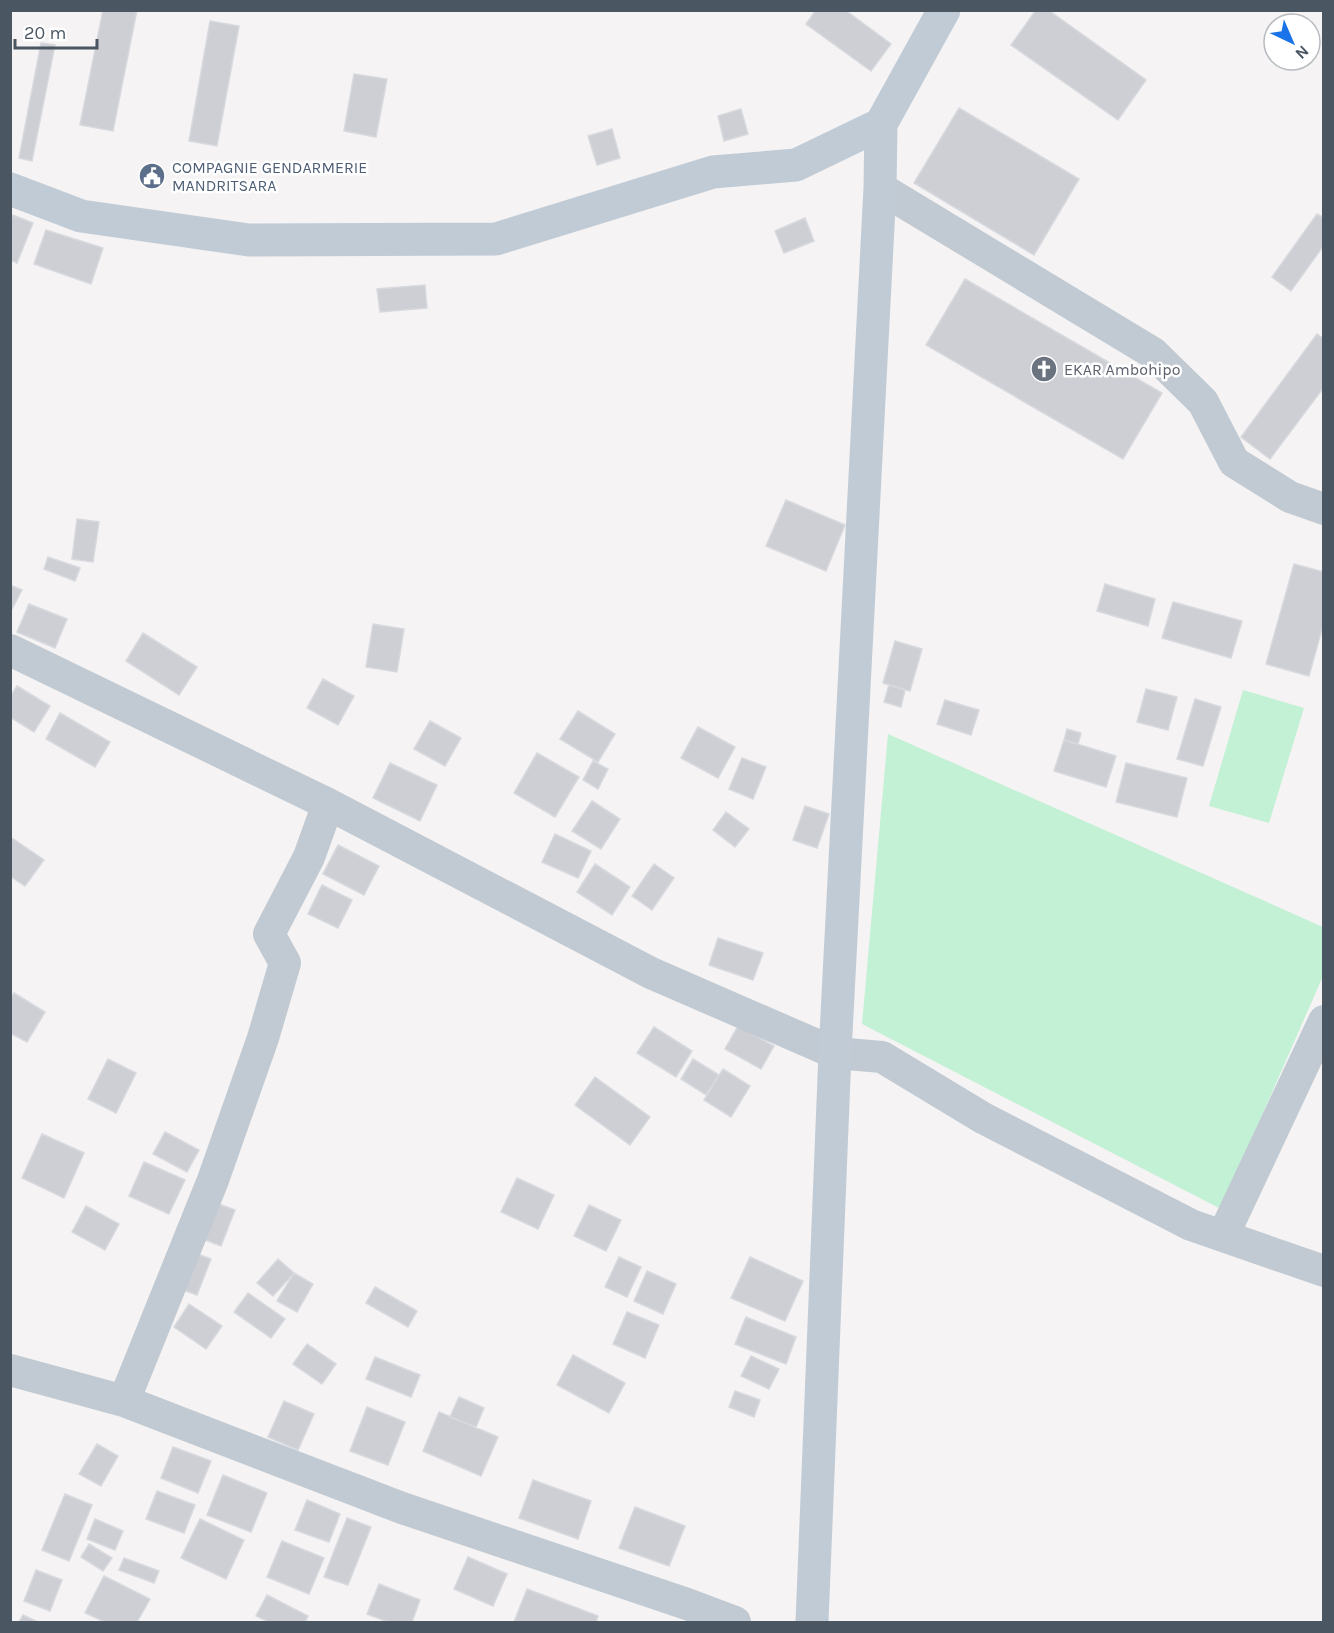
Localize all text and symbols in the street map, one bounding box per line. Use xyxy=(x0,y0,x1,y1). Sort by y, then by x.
scale bar xyxy=(15,12,98,50)
north arrow xyxy=(1262,12,1322,72)
text: 20 m xyxy=(24,22,66,44)
text: N xyxy=(1291,42,1313,63)
place label: COMPAGNIE GENDARMERIE MANDRITSARA xyxy=(172,158,367,195)
public building icon: COMPAGNIE GENDARMERIE MANDRITSARA xyxy=(137,161,167,191)
church icon: EKAR Ambohipo xyxy=(1029,354,1059,384)
place label: EKAR Ambohipo xyxy=(1064,360,1180,379)

